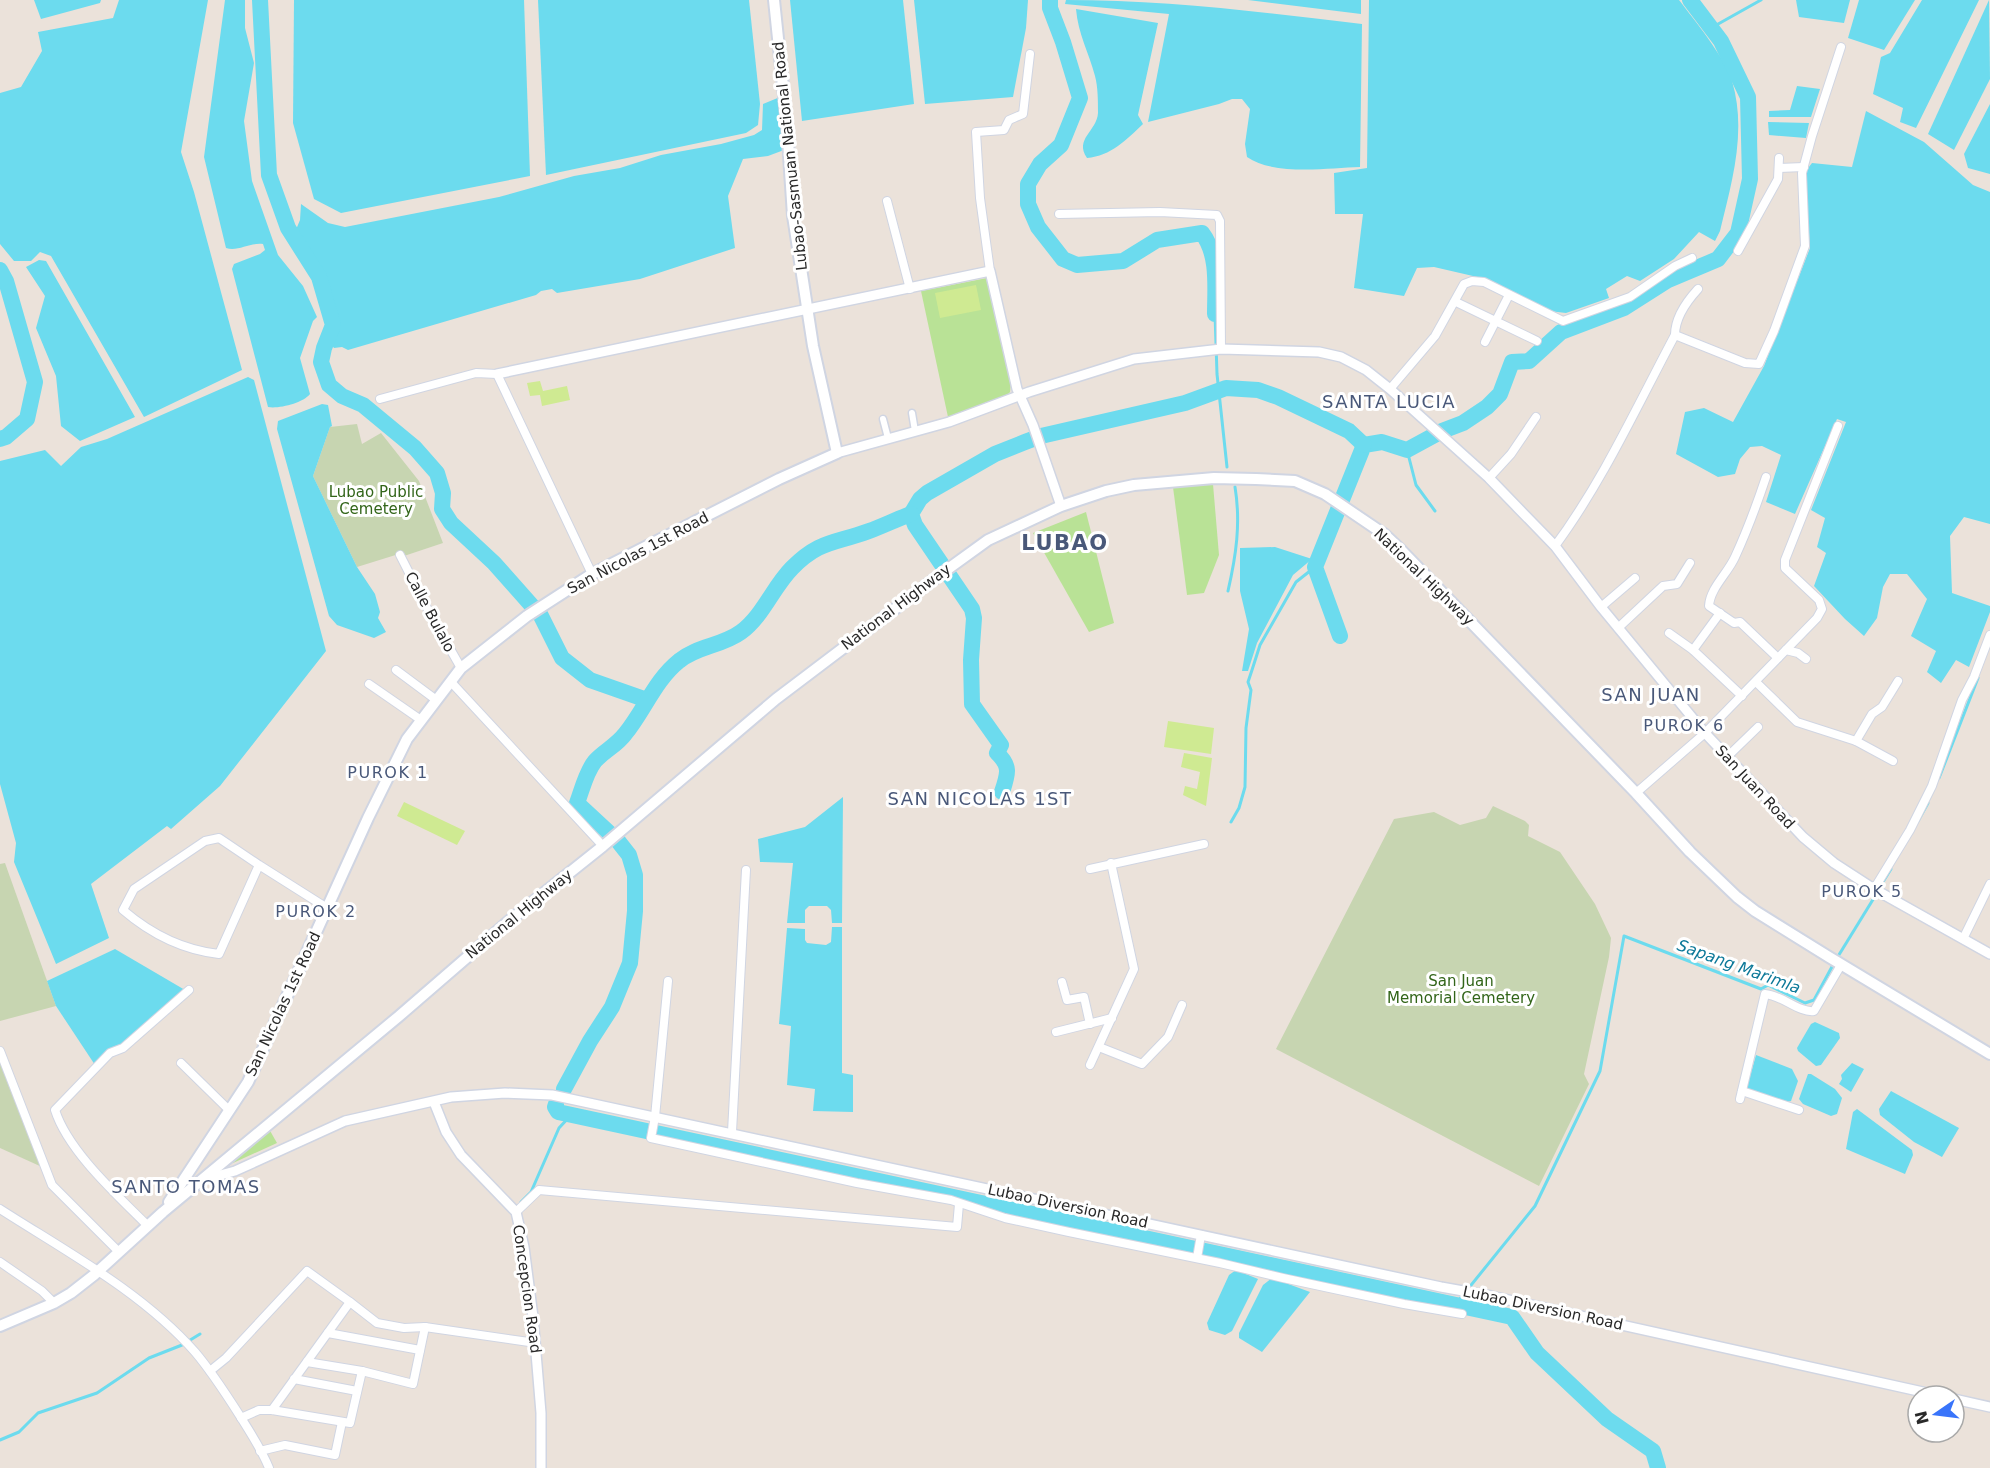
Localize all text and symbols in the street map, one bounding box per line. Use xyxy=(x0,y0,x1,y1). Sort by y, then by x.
street label: Lubao-Sasmuan National Road xyxy=(769,41,811,271)
district label: SANTA LUCIA xyxy=(1322,391,1456,412)
park label: Lubao Public Cemetery xyxy=(329,483,423,518)
street label: San Nicolas 1st Road xyxy=(564,508,712,598)
street label: National Highway xyxy=(1370,525,1478,629)
district label: LUBAO xyxy=(1021,531,1109,555)
street label: National Highway xyxy=(838,560,954,654)
street label: Calle Bulalo xyxy=(401,569,459,655)
district label: SAN JUAN xyxy=(1601,684,1701,705)
district label: PUROK 6 xyxy=(1643,716,1725,735)
street label: San Juan Road xyxy=(1712,741,1798,833)
district label: PUROK 1 xyxy=(347,763,429,782)
district label: SAN NICOLAS 1ST xyxy=(887,788,1073,809)
street label: National Highway xyxy=(462,865,576,963)
district label: PUROK 5 xyxy=(1821,882,1903,901)
district label: PUROK 2 xyxy=(275,902,357,921)
street label: San Nicolas 1st Road xyxy=(242,929,324,1079)
water label: Sapang Marimla xyxy=(1675,935,1803,998)
park label: San Juan Memorial Cemetery xyxy=(1387,972,1535,1007)
district label: SANTO TOMAS xyxy=(111,1176,261,1197)
street label: Lubao Diversion Road xyxy=(986,1180,1150,1232)
street label: Concepcion Road xyxy=(509,1224,545,1354)
street label: Lubao Diversion Road xyxy=(1461,1282,1625,1334)
north arrow xyxy=(1906,1384,1966,1444)
text: N xyxy=(1911,1409,1933,1426)

